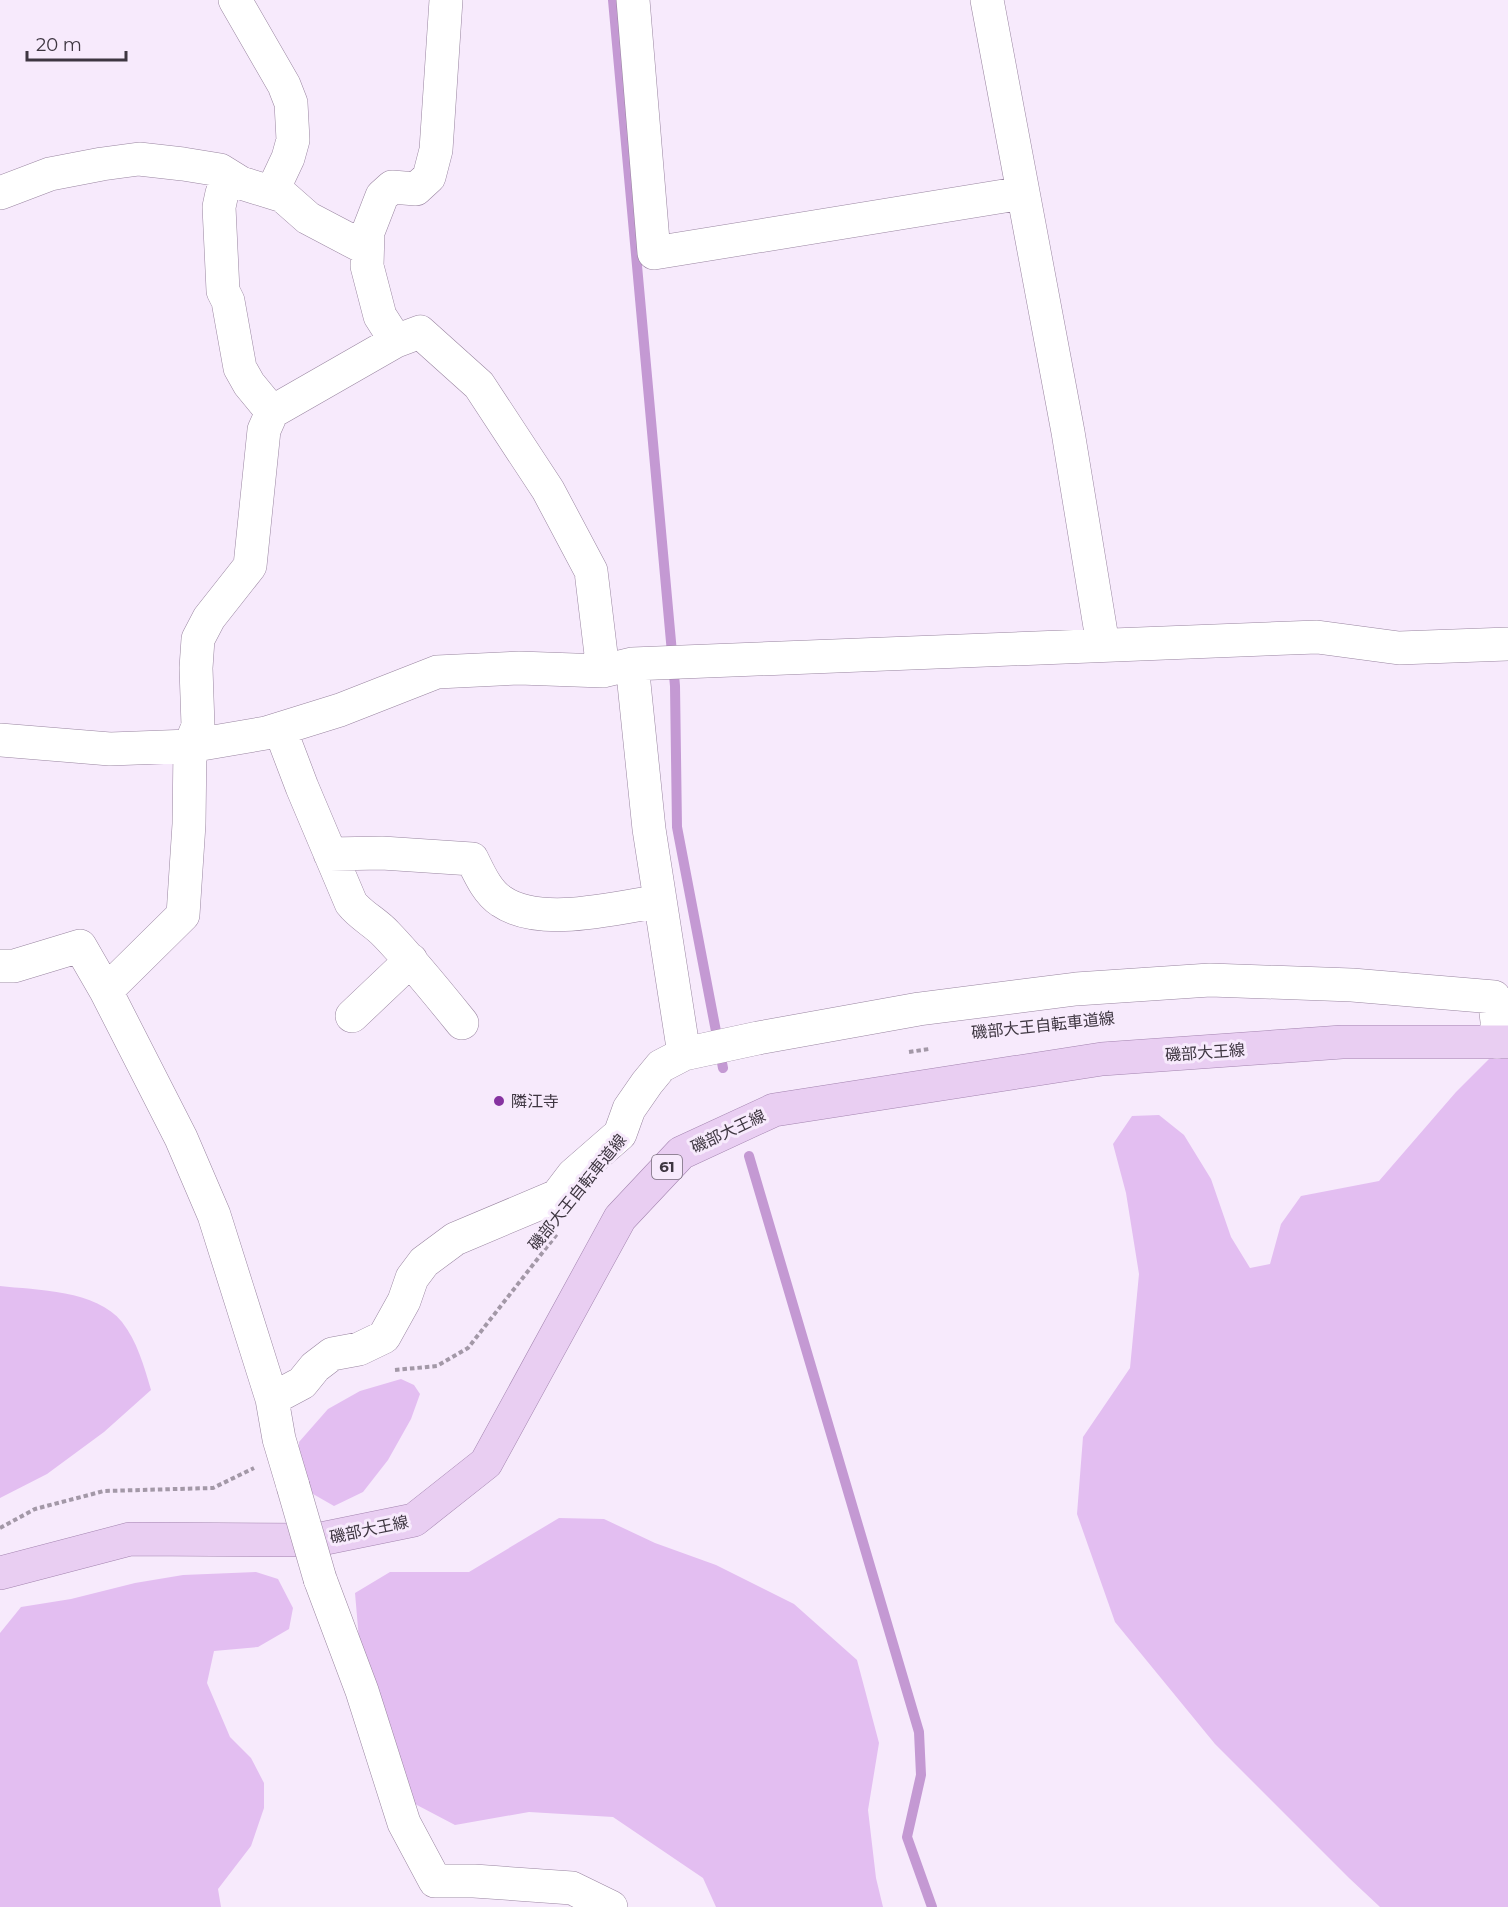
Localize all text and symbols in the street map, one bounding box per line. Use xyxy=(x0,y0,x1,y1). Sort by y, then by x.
scale bar xyxy=(27,24,126,62)
text: 20 m xyxy=(36,34,82,56)
street label: 磯部大王自転車道線 xyxy=(970,1009,1116,1042)
street label: 磯部大王線 xyxy=(1164,1040,1246,1065)
place label: 隣江寺 xyxy=(511,1092,559,1111)
marker: 隣江寺 xyxy=(492,1094,506,1108)
street label: 磯部大王線 xyxy=(688,1106,768,1157)
street label: 磯部大王自転車道線 xyxy=(525,1130,630,1254)
road number: 61 xyxy=(652,1155,682,1179)
street label: 磯部大王線 xyxy=(328,1512,410,1547)

